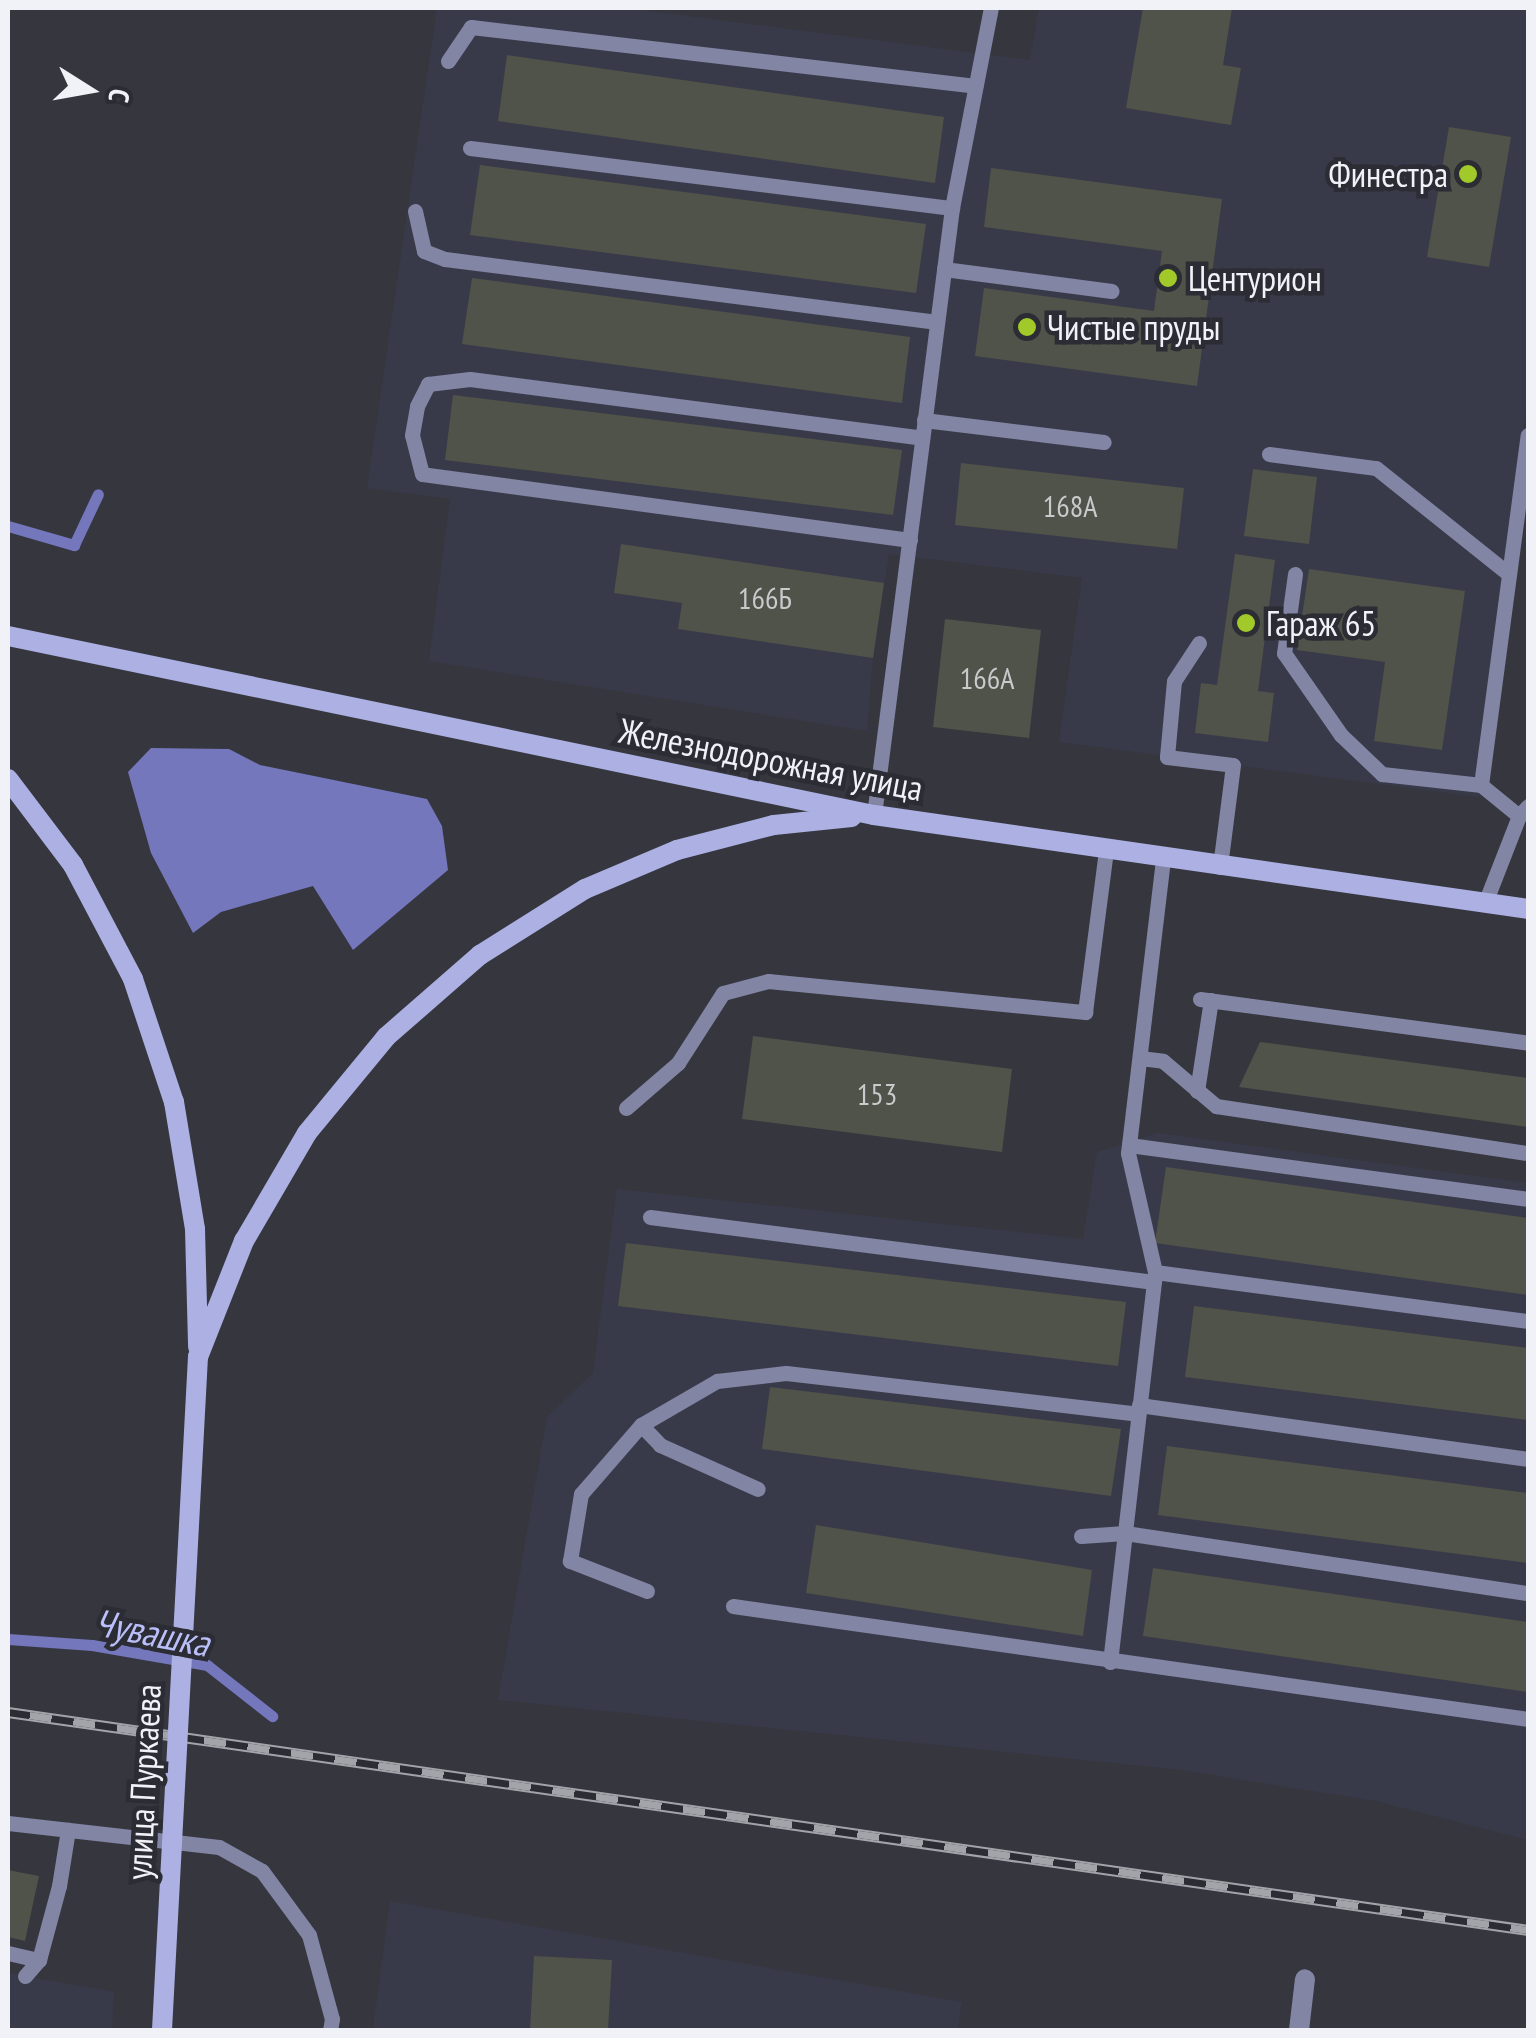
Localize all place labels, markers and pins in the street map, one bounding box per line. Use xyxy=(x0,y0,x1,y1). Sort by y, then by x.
place label: Финестра xyxy=(1329,153,1448,195)
marker: Финестра xyxy=(1457,163,1479,185)
place label: Центурион xyxy=(1188,257,1322,299)
marker: Центурион xyxy=(1157,267,1179,289)
place label: Чистые пруды xyxy=(1047,306,1220,348)
marker: Чистые пруды xyxy=(1016,316,1038,338)
place label: Гараж 65 xyxy=(1266,602,1376,644)
marker: Гараж 65 xyxy=(1235,612,1257,634)

